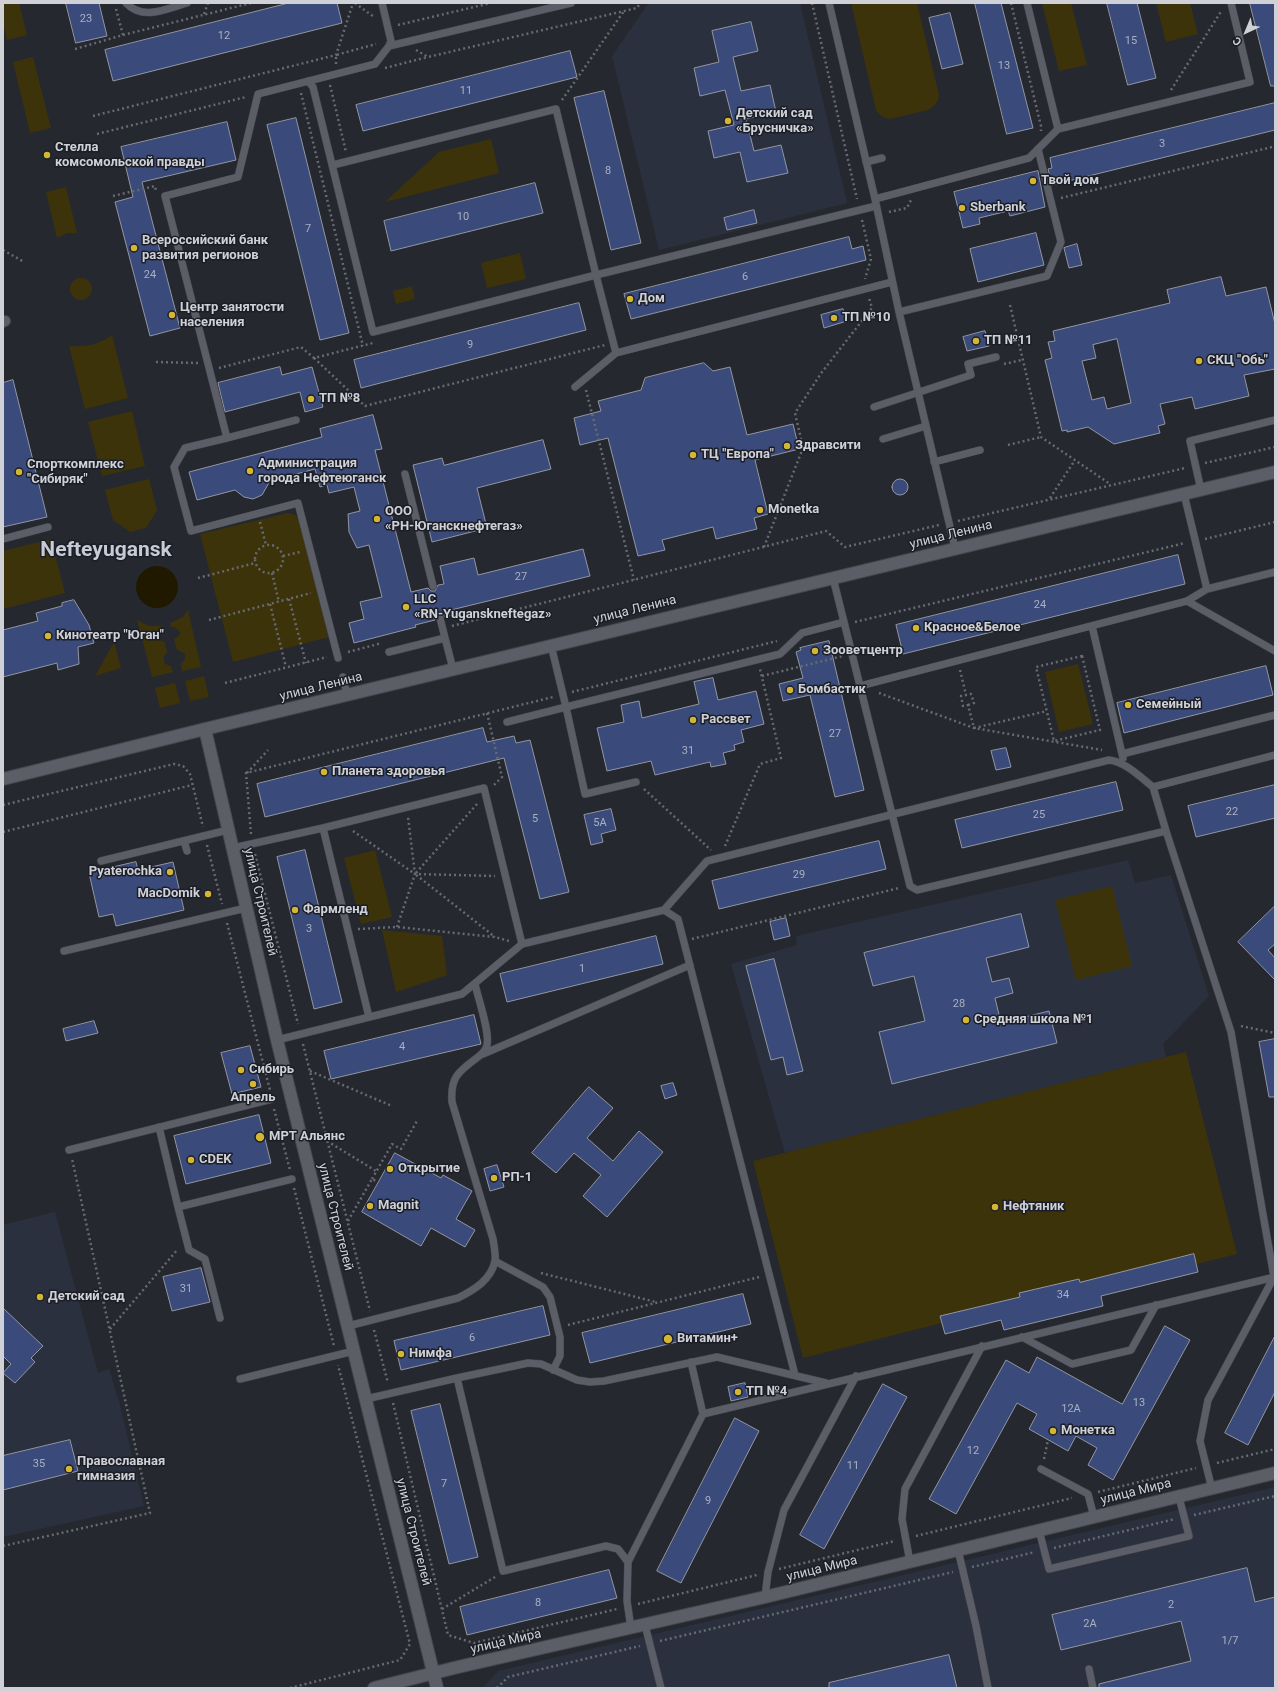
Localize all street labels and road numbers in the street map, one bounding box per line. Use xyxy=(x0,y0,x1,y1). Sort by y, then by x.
street label: улица Ленина xyxy=(908,517,994,553)
street label: улица Ленина xyxy=(592,592,678,628)
street label: улица Ленина xyxy=(278,669,364,705)
street label: улица Строителей xyxy=(240,846,280,958)
street label: улица Строителей xyxy=(314,1162,356,1272)
street label: улица Мира xyxy=(1099,1476,1173,1508)
street label: улица Строителей xyxy=(392,1477,434,1587)
street label: улица Мира xyxy=(785,1553,859,1585)
street label: улица Мира xyxy=(469,1626,543,1658)

